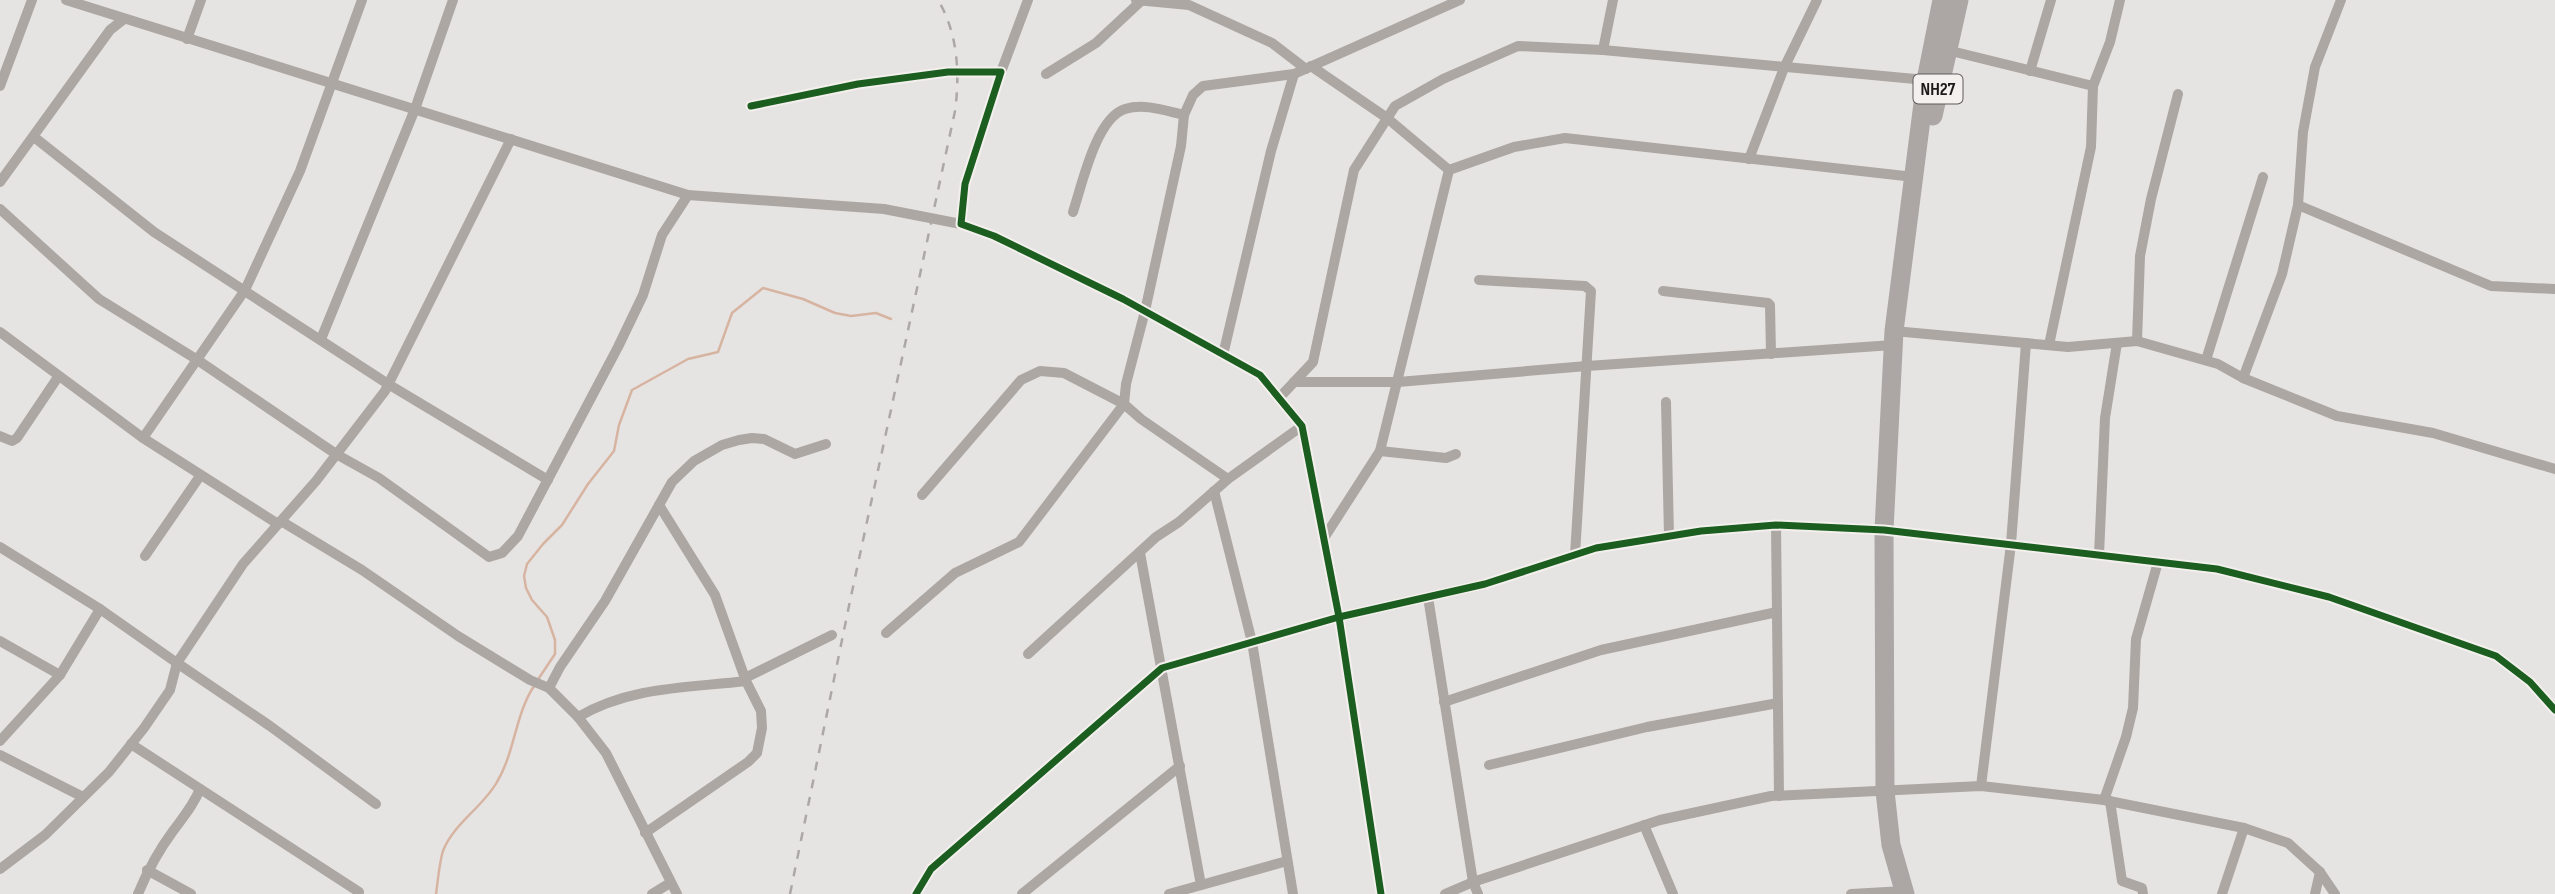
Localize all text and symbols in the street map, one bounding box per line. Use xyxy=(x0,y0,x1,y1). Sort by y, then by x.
road number: NH27 xyxy=(1913,74,1962,104)

